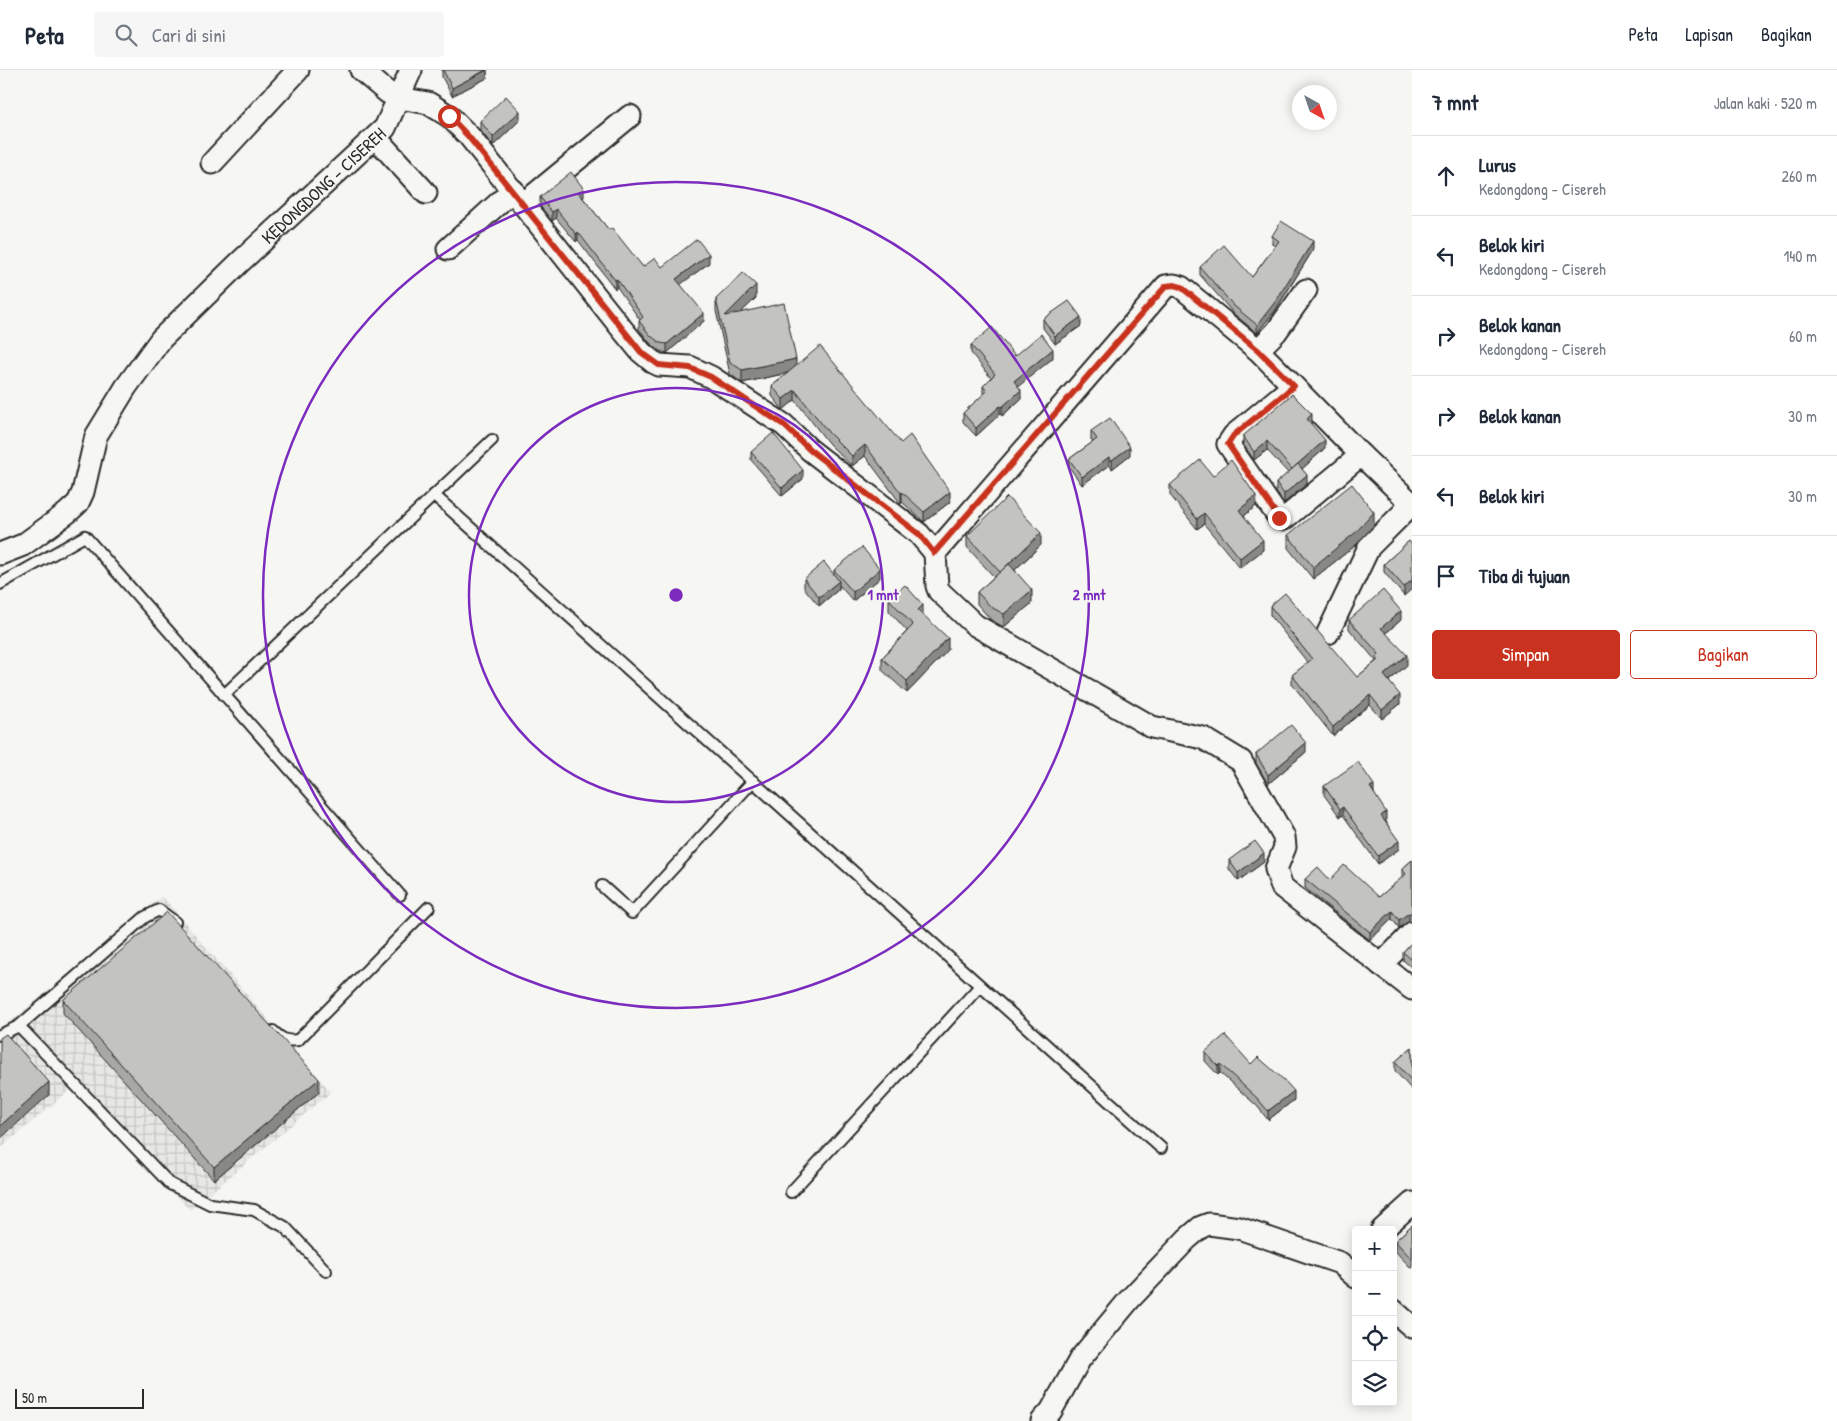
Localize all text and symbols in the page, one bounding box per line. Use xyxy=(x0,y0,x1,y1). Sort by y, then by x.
search box xyxy=(94,12,444,57)
text: Peta xyxy=(25,19,64,51)
icon: search xyxy=(112,21,140,49)
text: Cari di sini xyxy=(152,22,226,48)
text: Peta xyxy=(1628,22,1657,47)
text: Lapisan xyxy=(1685,22,1733,47)
text: Bagikan xyxy=(1761,22,1812,47)
north arrow xyxy=(1292,85,1337,130)
text: 7 mnt xyxy=(1432,88,1478,117)
text: Jalan kaki · 520 m xyxy=(1714,92,1817,114)
route start xyxy=(438,105,461,128)
street label: KEDONGDONG - CISEREH xyxy=(255,121,391,249)
text: Lurus xyxy=(1479,152,1516,178)
icon: ahead xyxy=(1432,162,1460,190)
text: 260 m xyxy=(1781,165,1817,187)
text: Kedongdong - Cisereh xyxy=(1479,178,1606,200)
text: Belok kiri xyxy=(1479,232,1545,258)
icon: left xyxy=(1432,242,1460,270)
text: 140 m xyxy=(1783,245,1817,267)
text: Kedongdong - Cisereh xyxy=(1479,258,1606,280)
text: Belok kanan xyxy=(1479,312,1561,338)
icon: right xyxy=(1432,322,1460,350)
text: 60 m xyxy=(1789,325,1817,347)
text: Kedongdong - Cisereh xyxy=(1479,338,1606,360)
icon: right xyxy=(1432,402,1460,430)
text: Belok kanan xyxy=(1479,403,1561,429)
text: 30 m xyxy=(1788,405,1817,427)
icon: left xyxy=(1432,482,1460,510)
text: Belok kiri xyxy=(1479,483,1545,509)
text: 30 m xyxy=(1788,485,1817,507)
route end xyxy=(1268,507,1291,530)
icon: arrive xyxy=(1432,562,1460,590)
text: Tiba di tujuan xyxy=(1479,563,1570,589)
text: 1 mnt xyxy=(867,584,899,605)
text: 2 mnt xyxy=(1073,584,1106,605)
centre of rings xyxy=(667,586,685,604)
button: Simpan xyxy=(1432,630,1620,679)
button: Bagikan xyxy=(1630,630,1817,679)
map controls xyxy=(1352,1226,1397,1406)
button: + xyxy=(1352,1226,1397,1271)
button: − xyxy=(1352,1271,1397,1316)
button: locate xyxy=(1352,1316,1397,1361)
button: layers xyxy=(1352,1361,1397,1406)
scale bar xyxy=(15,1386,144,1409)
text: 50 m xyxy=(22,1388,47,1407)

